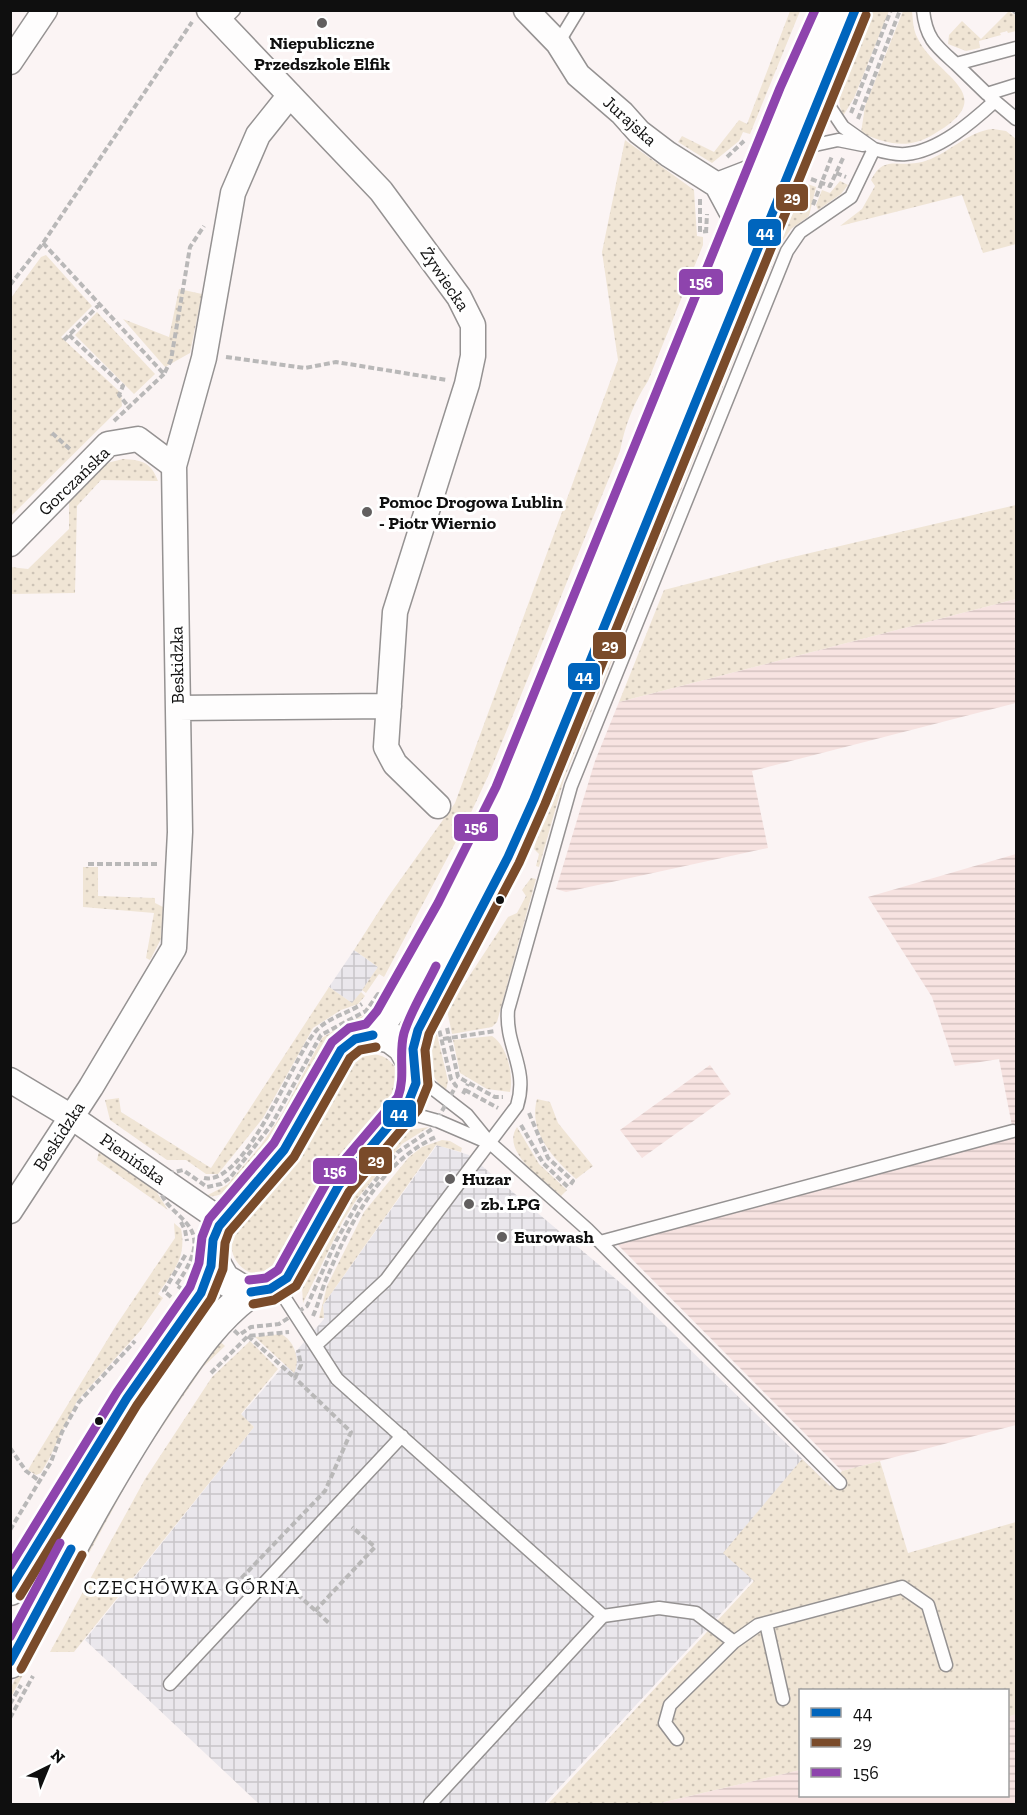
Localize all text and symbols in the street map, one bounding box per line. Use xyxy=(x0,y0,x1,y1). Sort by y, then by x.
marker: Niepubliczne Przedszkole Elfik xyxy=(315,16,329,30)
place label: Niepubliczne Przedszkole Elfik xyxy=(254,32,390,75)
street label: Jurajska xyxy=(599,91,662,151)
line badge: 29 xyxy=(775,183,809,212)
text: 29 xyxy=(783,188,801,207)
line badge: 44 xyxy=(747,218,782,247)
text: 44 xyxy=(756,223,774,242)
street label: Żywiecka xyxy=(416,243,475,316)
line badge: 156 xyxy=(678,268,724,296)
text: 156 xyxy=(689,273,713,292)
street label: Gorczańska xyxy=(34,441,115,520)
place label: Pomoc Drogowa Lublin - Piotr Wiernio xyxy=(379,491,563,534)
marker: Pomoc Drogowa Lublin - Piotr Wiernio xyxy=(360,505,374,519)
street label: Beskidzka xyxy=(165,626,189,704)
line badge: 29 xyxy=(592,631,627,660)
text: 29 xyxy=(601,636,619,655)
line badge: 44 xyxy=(567,662,601,691)
text: 44 xyxy=(575,667,593,686)
line badge: 156 xyxy=(453,813,499,842)
text: 156 xyxy=(464,818,488,837)
unlabelled marker xyxy=(494,894,506,906)
street label: Beskidzka xyxy=(29,1097,90,1175)
line badge: 44 xyxy=(382,1099,417,1128)
text: 44 xyxy=(390,1104,408,1123)
street label: Pienińska xyxy=(96,1128,170,1190)
line badge: 29 xyxy=(358,1146,393,1175)
text: 29 xyxy=(367,1151,385,1170)
line badge: 156 xyxy=(312,1157,358,1185)
text: 156 xyxy=(323,1162,347,1181)
place label: Huzar xyxy=(462,1168,512,1190)
marker: Huzar xyxy=(443,1172,457,1186)
place label: zb. LPG xyxy=(481,1193,540,1215)
marker: zb. LPG xyxy=(462,1197,476,1211)
place label: Eurowash xyxy=(514,1226,594,1248)
marker: Eurowash xyxy=(495,1230,509,1244)
unlabelled marker xyxy=(93,1415,105,1427)
district label: CZECHÓWKA GÓRNA xyxy=(84,1575,300,1599)
legend xyxy=(799,1689,1009,1797)
text: 44 xyxy=(853,1702,873,1724)
text: 29 xyxy=(853,1732,872,1754)
north arrow xyxy=(18,1737,78,1797)
text: N xyxy=(47,1745,69,1767)
text: 156 xyxy=(853,1762,879,1784)

